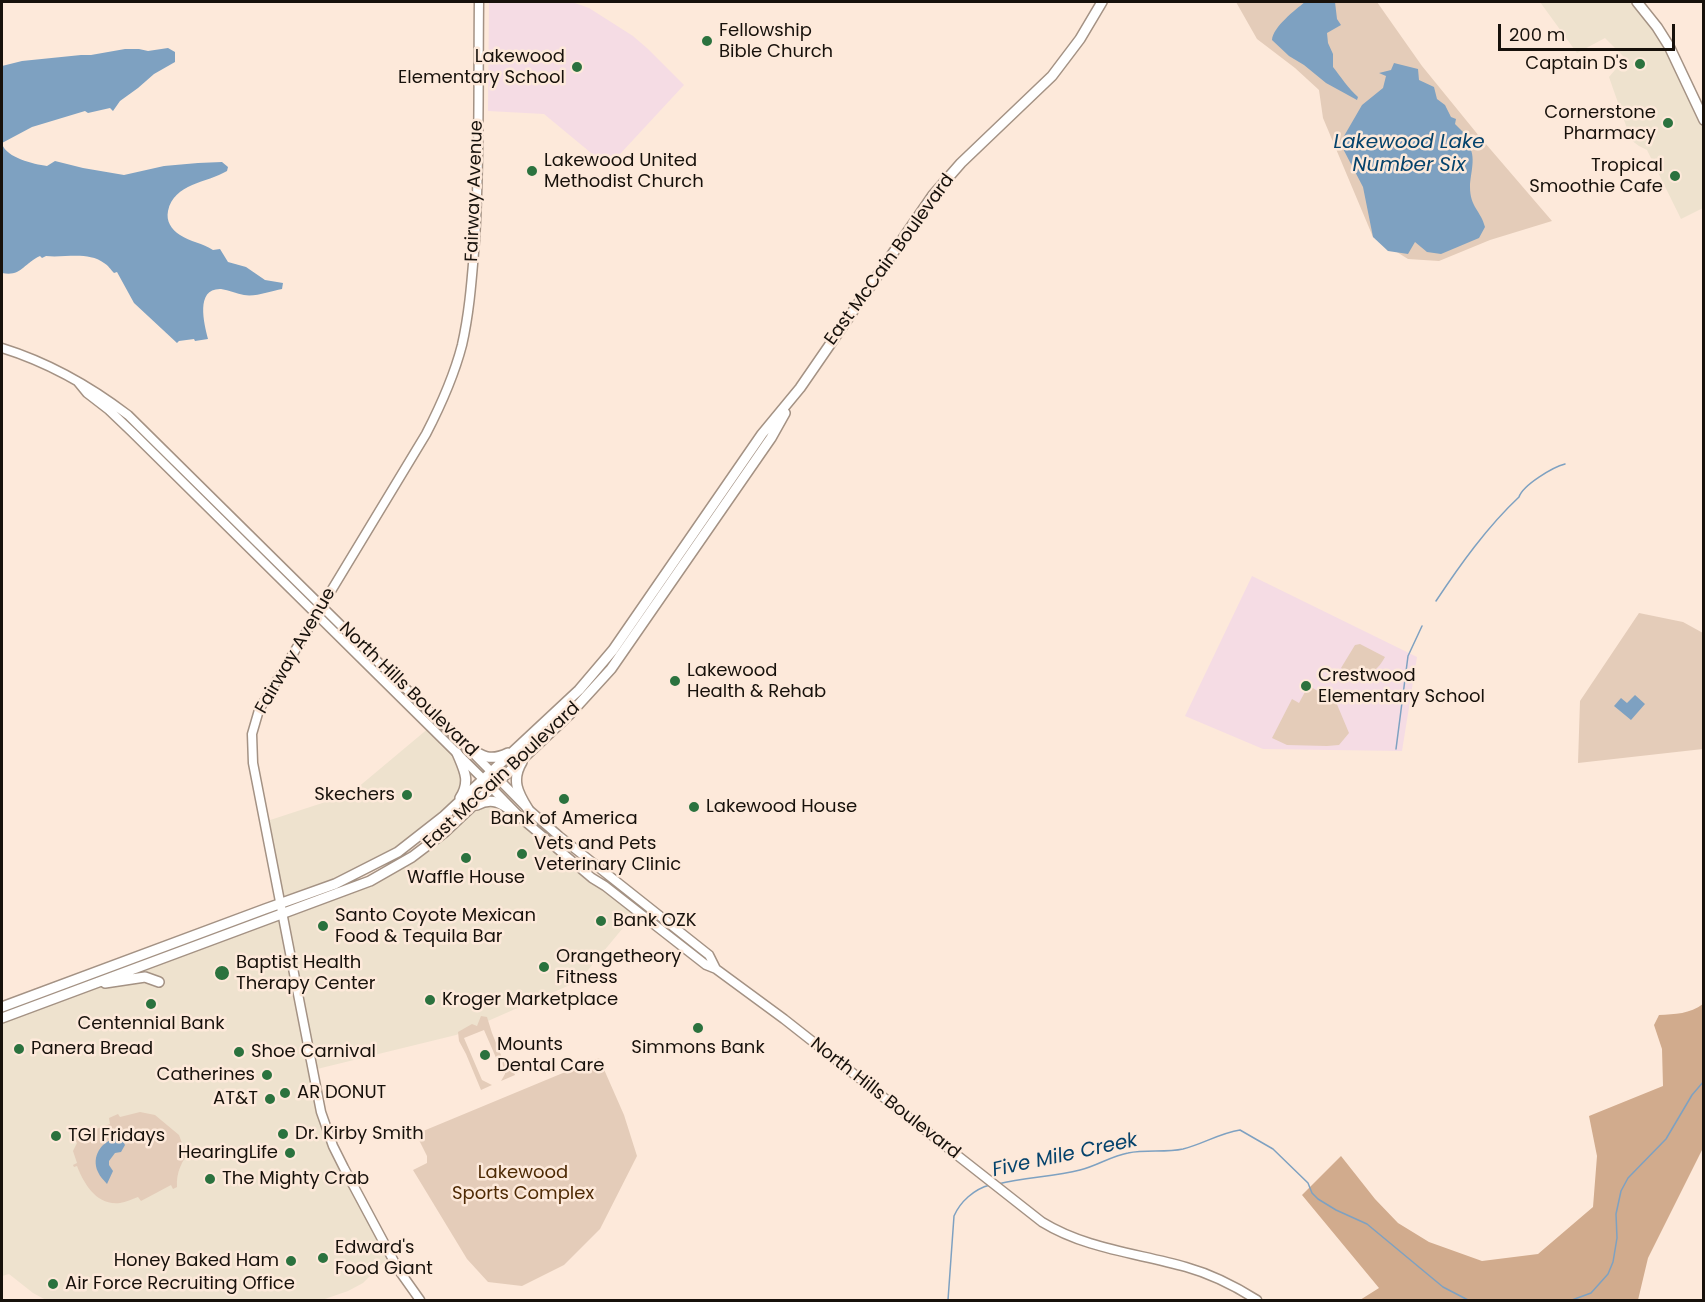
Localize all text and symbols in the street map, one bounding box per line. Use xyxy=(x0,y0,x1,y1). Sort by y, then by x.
scale bar xyxy=(1501,12,1678,50)
place label: Fellowship Bible Church xyxy=(719,20,833,63)
text: 200 m xyxy=(1509,22,1565,47)
marker: Fellowship Bible Church xyxy=(700,34,714,48)
place label: Lakewood Elementary School xyxy=(398,46,565,88)
place label: Captain D's xyxy=(1525,53,1628,75)
marker: Captain D's xyxy=(1633,57,1647,71)
marker: Lakewood Elementary School xyxy=(570,60,584,74)
place label: Cornerstone Pharmacy xyxy=(1544,102,1656,144)
marker: Cornerstone Pharmacy xyxy=(1661,116,1675,130)
street label: Fairway Avenue xyxy=(462,120,488,262)
water label: Lakewood Lake Number Six xyxy=(1333,131,1485,178)
place label: Lakewood United Methodist Church xyxy=(544,150,704,192)
place label: Tropical Smoothie Cafe xyxy=(1529,155,1663,198)
marker: Lakewood United Methodist Church xyxy=(525,164,539,178)
marker: Tropical Smoothie Cafe xyxy=(1668,169,1682,183)
street label: East McCain Boulevard xyxy=(821,170,959,350)
street label: Fairway Avenue xyxy=(251,584,341,718)
street label: North Hills Boulevard xyxy=(334,618,482,762)
place label: Lakewood Health & Rehab xyxy=(687,660,826,702)
place label: Crestwood Elementary School xyxy=(1318,665,1485,708)
marker: Lakewood Health & Rehab xyxy=(668,674,682,688)
marker: Crestwood Elementary School xyxy=(1299,679,1313,693)
street label: East McCain Boulevard xyxy=(419,698,585,854)
place label: Skechers xyxy=(314,784,395,806)
marker: Skechers xyxy=(400,788,414,802)
marker: Bank of America xyxy=(557,792,571,806)
place label: Lakewood House xyxy=(706,796,857,818)
marker: Lakewood House xyxy=(687,800,701,814)
place label: Bank of America xyxy=(490,808,638,830)
place label: Vets and Pets Veterinary Clinic xyxy=(534,833,681,876)
marker: Vets and Pets Veterinary Clinic xyxy=(515,847,529,861)
marker: Waffle House xyxy=(459,851,473,865)
place label: Waffle House xyxy=(407,867,525,889)
place label: Santo Coyote Mexican Food & Tequila Bar xyxy=(335,905,536,948)
place label: Bank OZK xyxy=(613,910,696,932)
marker: Bank OZK xyxy=(594,914,608,928)
marker: Santo Coyote Mexican Food & Tequila Bar xyxy=(316,919,330,933)
place label: Orangetheory Fitness xyxy=(556,946,681,988)
place label: Baptist Health Therapy Center xyxy=(236,952,375,994)
marker: Orangetheory Fitness xyxy=(537,960,551,974)
marker: Baptist Health Therapy Center xyxy=(213,964,231,982)
place label: Kroger Marketplace xyxy=(442,989,618,1011)
marker: Kroger Marketplace xyxy=(423,993,437,1007)
marker: Centennial Bank xyxy=(144,997,158,1011)
place label: Centennial Bank xyxy=(77,1013,225,1035)
marker: Simmons Bank xyxy=(691,1021,705,1035)
place label: Mounts Dental Care xyxy=(497,1034,604,1076)
street label: North Hills Boulevard xyxy=(806,1034,964,1164)
place label: Simmons Bank xyxy=(631,1037,765,1059)
place label: Panera Bread xyxy=(31,1038,153,1060)
place label: Shoe Carnival xyxy=(251,1041,376,1063)
marker: Panera Bread xyxy=(12,1042,26,1056)
marker: Shoe Carnival xyxy=(232,1045,246,1059)
marker: Mounts Dental Care xyxy=(478,1048,492,1062)
place label: Catherines xyxy=(156,1064,255,1086)
marker: Catherines xyxy=(260,1068,274,1082)
place label: AR DONUT xyxy=(297,1082,386,1104)
marker: AR DONUT xyxy=(278,1086,292,1100)
place label: AT&T xyxy=(213,1088,258,1110)
marker: AT&T xyxy=(263,1092,277,1106)
place label: Dr. Kirby Smith xyxy=(295,1123,424,1145)
place label: TGI Fridays xyxy=(68,1125,165,1147)
marker: Dr. Kirby Smith xyxy=(276,1127,290,1141)
marker: TGI Fridays xyxy=(49,1129,63,1143)
water label: Five Mile Creek xyxy=(990,1129,1140,1183)
place label: HearingLife xyxy=(178,1142,278,1164)
marker: HearingLife xyxy=(283,1146,297,1160)
park label: Lakewood Sports Complex xyxy=(452,1162,594,1204)
place label: The Mighty Crab xyxy=(222,1168,369,1190)
marker: The Mighty Crab xyxy=(203,1172,217,1186)
place label: Edward's Food Giant xyxy=(335,1237,433,1280)
place label: Honey Baked Ham xyxy=(114,1250,279,1272)
marker: Edward's Food Giant xyxy=(316,1251,330,1265)
marker: Honey Baked Ham xyxy=(284,1254,298,1268)
place label: Air Force Recruiting Office xyxy=(65,1273,295,1295)
marker: Air Force Recruiting Office xyxy=(46,1277,60,1291)

